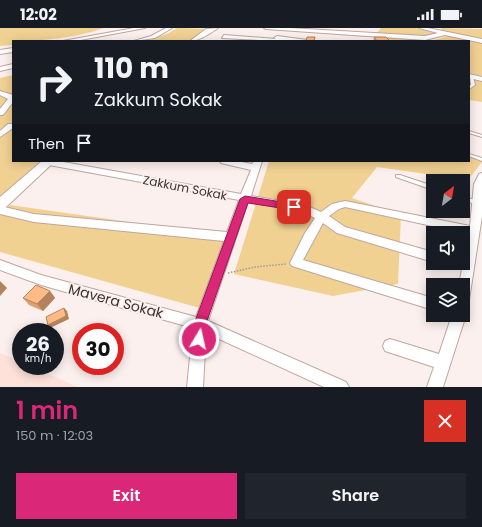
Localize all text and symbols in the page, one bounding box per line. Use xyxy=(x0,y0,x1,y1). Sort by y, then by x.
text: 12:02 xyxy=(20,4,57,25)
text: 110 m xyxy=(94,49,169,88)
icon: right xyxy=(28,56,80,108)
text: Zakkum Sokak xyxy=(94,87,222,112)
icon: arrive xyxy=(73,132,95,154)
text: Then xyxy=(28,133,65,154)
street label: Zakkum Sokak xyxy=(142,171,229,204)
north arrow xyxy=(426,174,470,218)
map controls xyxy=(426,174,470,322)
pin xyxy=(277,190,311,224)
icon: arrive xyxy=(283,196,305,218)
button: sound xyxy=(426,226,470,270)
button: layers xyxy=(426,278,470,322)
street label: Mavera Sokak xyxy=(66,279,166,323)
position arrow xyxy=(178,318,220,360)
speed limit sign: 30 xyxy=(72,323,124,375)
text: 26 xyxy=(26,330,50,358)
text: km/h xyxy=(25,351,51,366)
text: 1 min xyxy=(16,394,78,427)
button: close xyxy=(424,400,466,442)
text: 150 m · 12:03 xyxy=(16,426,93,445)
button: Exit xyxy=(16,473,237,519)
button: Share xyxy=(245,473,466,519)

